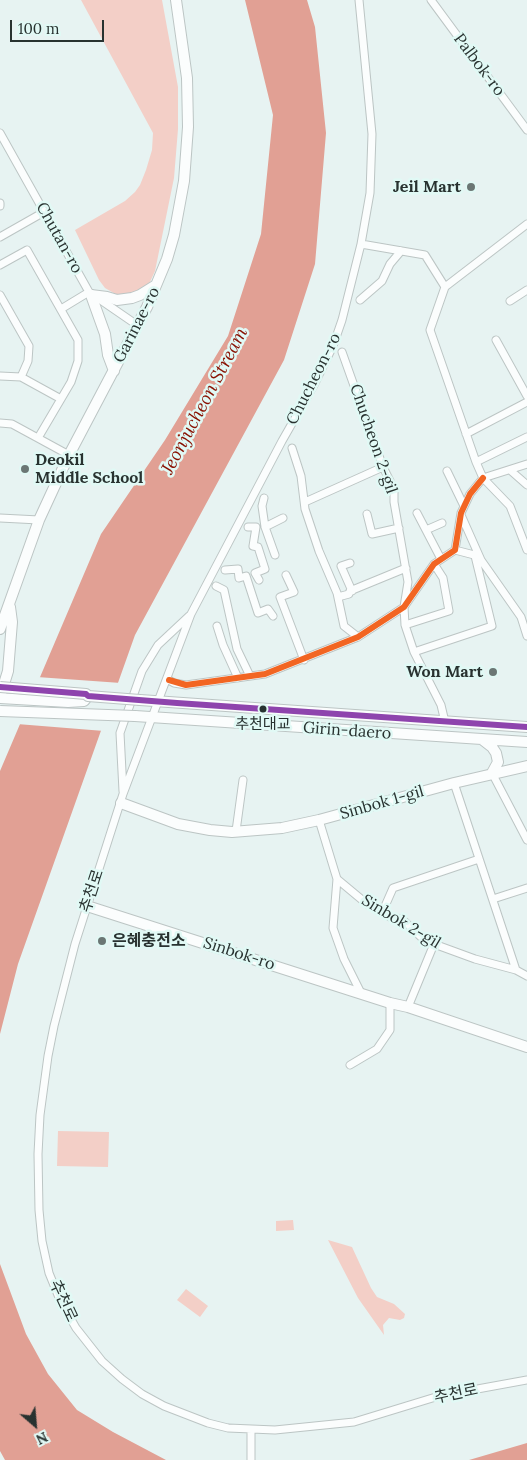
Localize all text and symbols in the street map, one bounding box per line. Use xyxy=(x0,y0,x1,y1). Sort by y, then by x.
scale bar xyxy=(12,10,106,42)
text: 100 m xyxy=(18,19,59,38)
street label: Palbok-ro xyxy=(449,30,509,100)
place label: Jeil Mart xyxy=(393,177,461,197)
marker: Jeil Mart xyxy=(465,181,477,193)
street label: Chutan-ro xyxy=(32,199,86,277)
street label: Garinae-ro xyxy=(110,284,164,366)
water label: Jeonjucheon Stream xyxy=(157,324,253,478)
street label: Chucheon-ro xyxy=(283,330,345,428)
street label: Chucheon 2-gil xyxy=(345,382,401,496)
place label: Deokil Middle School xyxy=(35,450,143,488)
marker: Deokil Middle School xyxy=(19,463,31,475)
place label: Won Mart xyxy=(406,662,483,682)
marker: Won Mart xyxy=(487,666,499,678)
marker: 추천대교 xyxy=(258,704,268,714)
place label: 추천대교 xyxy=(235,716,291,734)
street label: Girin-daero xyxy=(302,718,392,744)
street label: Sinbok 1-gil xyxy=(338,782,426,824)
street label: 추천로 xyxy=(76,867,108,915)
street label: Sinbok 2-gil xyxy=(358,891,444,953)
place label: 은혜충전소 xyxy=(112,931,186,951)
street label: Sinbok-ro xyxy=(201,933,277,975)
marker: 은혜충전소 xyxy=(96,935,108,947)
street label: 추천로 xyxy=(45,1277,81,1325)
street label: 추천로 xyxy=(432,1380,480,1408)
north arrow xyxy=(10,1400,60,1450)
text: N xyxy=(33,1428,51,1449)

